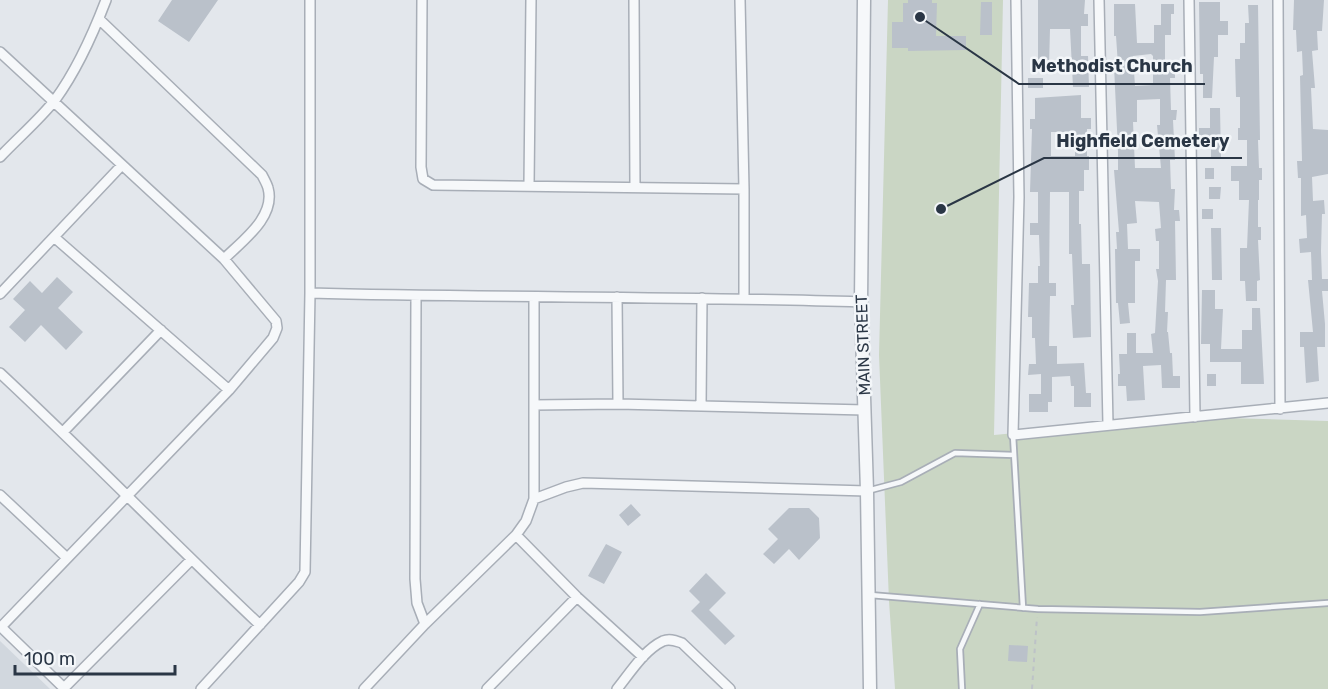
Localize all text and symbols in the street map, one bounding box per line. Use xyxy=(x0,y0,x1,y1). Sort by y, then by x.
callout: Methodist Church xyxy=(1019,48,1205,84)
text: Methodist Church xyxy=(1031,55,1193,77)
callout: Highfield Cemetery xyxy=(1044,122,1242,158)
text: Highfield Cemetery xyxy=(1056,130,1230,152)
street label: MAIN STREET xyxy=(852,294,874,396)
scale bar xyxy=(15,638,176,676)
text: 100 m xyxy=(24,648,75,670)

